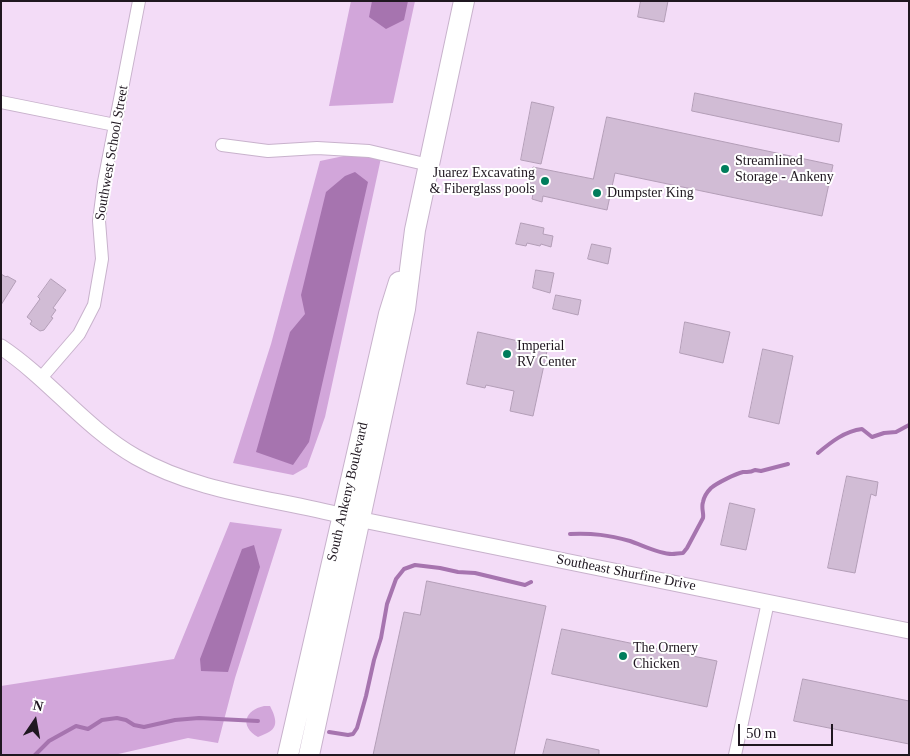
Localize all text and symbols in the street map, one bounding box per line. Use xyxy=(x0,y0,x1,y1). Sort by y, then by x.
street label: Southwest School Street xyxy=(92,84,132,222)
place label: Streamlined Storage - Ankeny xyxy=(735,153,834,186)
marker: Streamlined Storage - Ankeny xyxy=(719,163,731,175)
place label: Juarez Excavating & Fiberglass pools xyxy=(429,165,535,198)
marker: Juarez Excavating & Fiberglass pools xyxy=(539,175,551,187)
place label: Dumpster King xyxy=(607,185,694,201)
marker: Dumpster King xyxy=(591,187,603,199)
place label: Imperial RV Center xyxy=(517,338,576,371)
marker: Imperial RV Center xyxy=(501,348,513,360)
street label: South Ankeny Boulevard xyxy=(324,421,372,563)
street label: Southeast Shurfine Drive xyxy=(555,551,697,595)
place label: The Ornery Chicken xyxy=(633,640,698,672)
marker: The Ornery Chicken xyxy=(617,650,629,662)
north arrow xyxy=(10,696,60,746)
text: N xyxy=(32,697,45,714)
scale bar xyxy=(740,714,835,746)
text: 50 m xyxy=(746,725,776,741)

